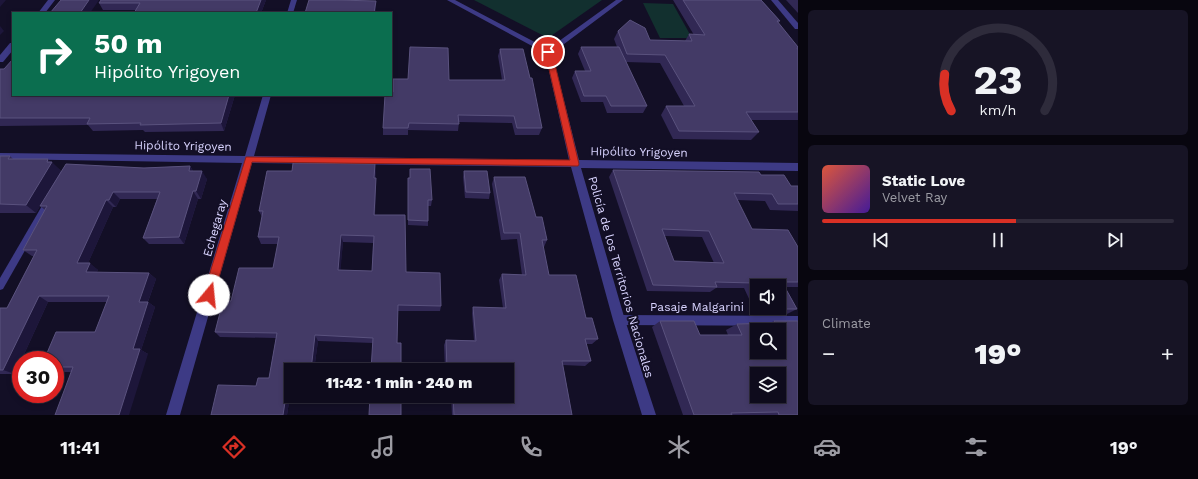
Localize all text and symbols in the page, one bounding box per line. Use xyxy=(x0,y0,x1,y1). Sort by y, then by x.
text: 50 m xyxy=(94,27,163,60)
icon: right xyxy=(28,28,80,80)
pin xyxy=(531,35,565,69)
icon: arrive xyxy=(537,41,559,63)
text: 23 xyxy=(973,54,1023,103)
text: Hipólito Yrigoyen xyxy=(94,61,240,82)
text: km/h xyxy=(980,101,1016,117)
street label: Hipólito Yrigoyen xyxy=(134,138,232,154)
street label: Hipólito Yrigoyen xyxy=(590,144,688,160)
text: Static Love xyxy=(882,172,965,190)
street label: Policía de los Territorios Nacionales xyxy=(585,175,657,379)
text: Velvet Ray xyxy=(882,190,947,205)
street label: Echegaray xyxy=(200,197,230,258)
icon: previous xyxy=(870,229,892,251)
icon: pause xyxy=(987,229,1009,251)
icon: next xyxy=(1104,229,1126,251)
position arrow xyxy=(188,274,230,316)
map controls xyxy=(750,279,786,403)
button: sound xyxy=(750,279,786,315)
street label: Pasaje Malgarini xyxy=(650,300,744,314)
text: Climate xyxy=(822,316,871,331)
button: search xyxy=(750,323,786,359)
text: 19° xyxy=(974,336,1022,371)
text: − xyxy=(822,341,835,366)
text: + xyxy=(1161,341,1174,366)
speed limit sign: 30 xyxy=(12,351,64,403)
button: layers xyxy=(750,367,786,403)
text: 11:42 · 1 min · 240 m xyxy=(326,374,472,392)
icon: directions xyxy=(220,433,248,461)
icon: music xyxy=(369,433,397,461)
icon: phone xyxy=(517,433,545,461)
icon: climate xyxy=(665,433,693,461)
icon: car xyxy=(813,433,841,461)
icon: filters xyxy=(962,433,990,461)
text: 11:41 xyxy=(60,437,100,458)
text: 19° xyxy=(1110,437,1138,458)

